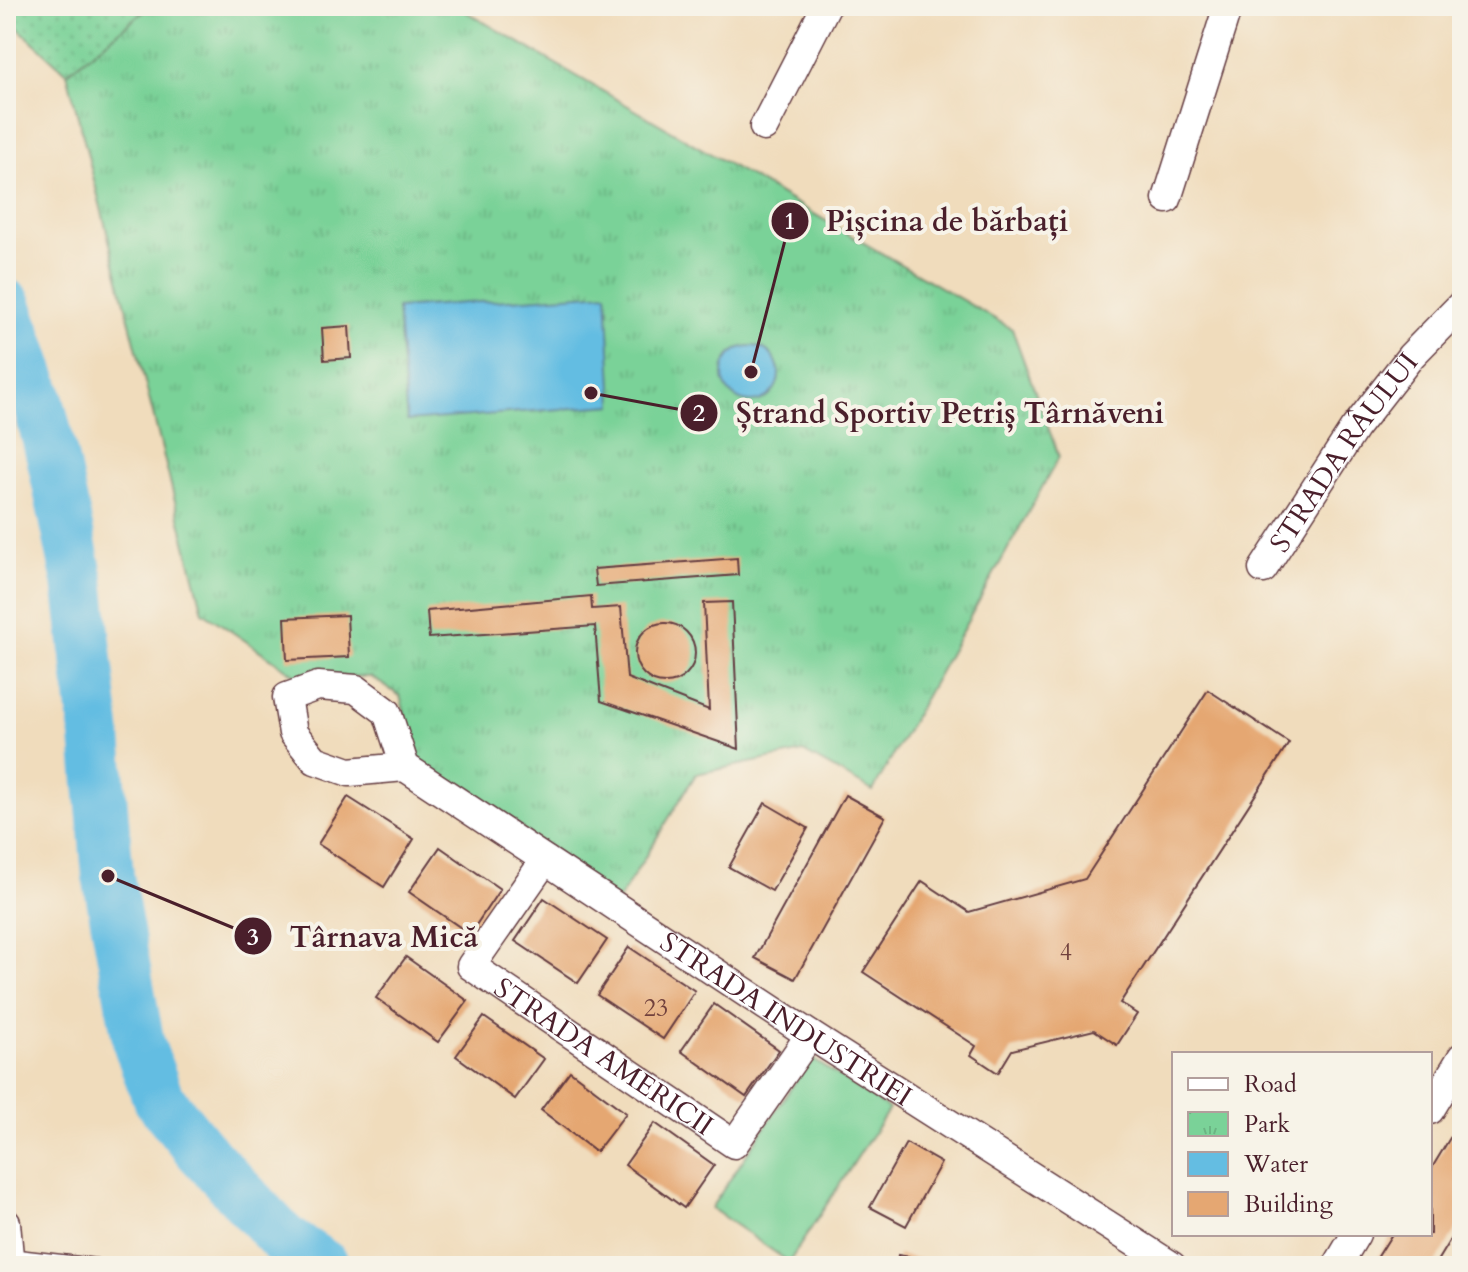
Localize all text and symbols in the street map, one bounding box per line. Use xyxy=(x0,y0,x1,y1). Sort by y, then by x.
callout: Pișcina de bărbați xyxy=(770,194,1084,248)
text: Pișcina de bărbați xyxy=(826,201,1068,242)
text: 1 xyxy=(784,205,796,238)
street label: STRADA RÂULUI xyxy=(1261,345,1427,560)
callout: Ștrand Sportiv Petriș Târnăveni xyxy=(679,386,1180,440)
text: Ștrand Sportiv Petriș Târnăveni xyxy=(736,393,1164,434)
text: 2 xyxy=(693,397,705,430)
callout: Târnava Mică xyxy=(233,909,494,963)
text: Târnava Mică xyxy=(289,917,479,958)
text: 3 xyxy=(247,921,259,954)
street label: STRADA INDUSTRIEI xyxy=(653,923,919,1115)
house number: 4 xyxy=(1060,936,1072,969)
street label: STRADA AMERICII xyxy=(486,969,721,1145)
house number: 23 xyxy=(644,992,668,1025)
legend xyxy=(1172,1052,1432,1236)
text: Road xyxy=(1244,1068,1297,1101)
text: Park xyxy=(1244,1108,1290,1141)
text: Water xyxy=(1243,1148,1308,1181)
text: Building xyxy=(1244,1188,1334,1221)

